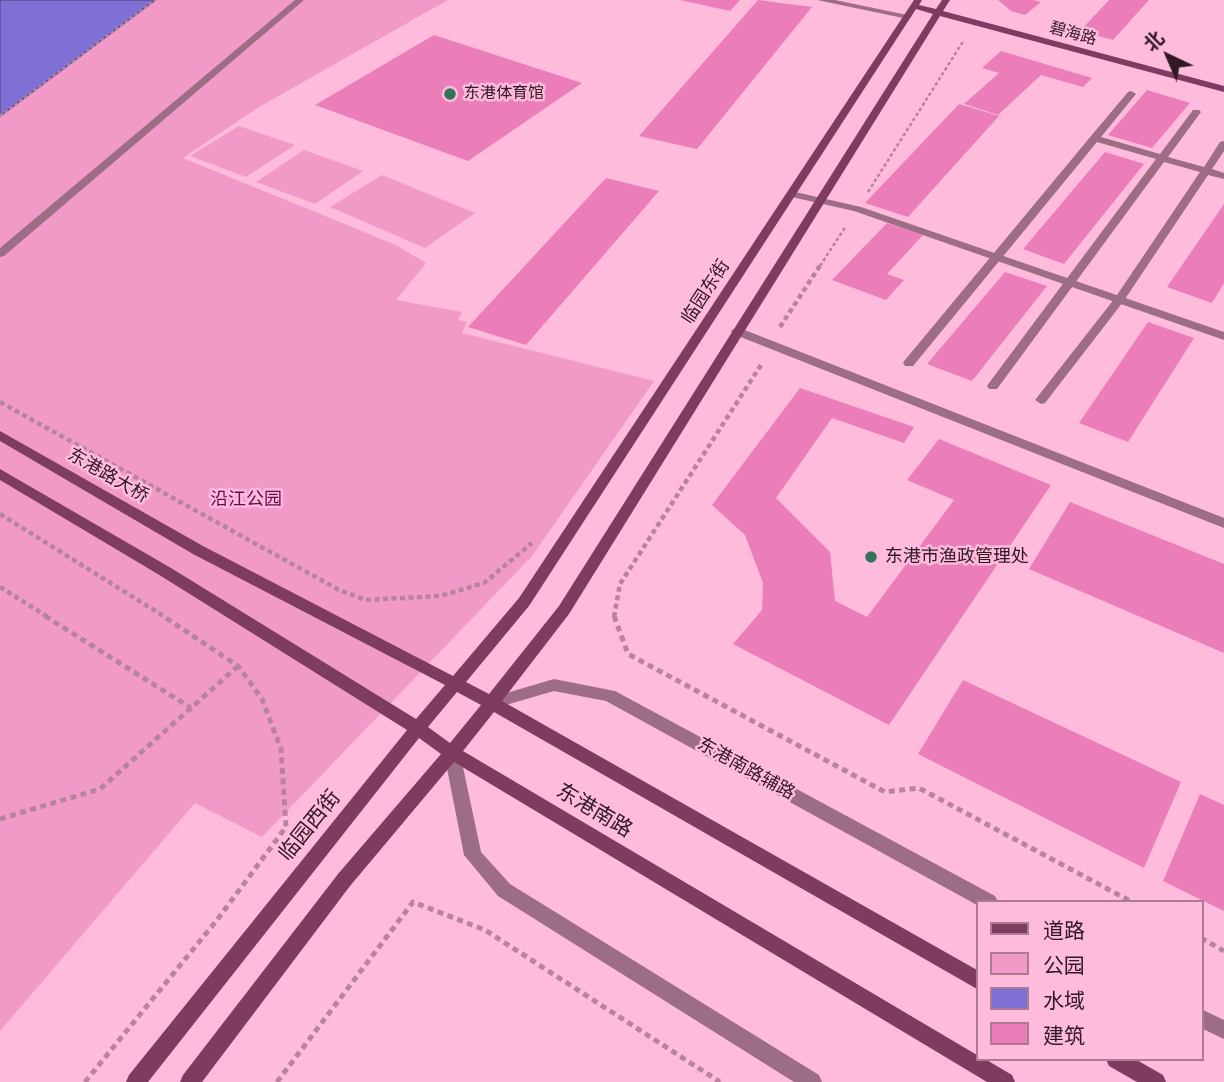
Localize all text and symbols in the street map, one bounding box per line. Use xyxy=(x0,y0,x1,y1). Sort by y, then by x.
street label: 碧海路 xyxy=(1047,19,1099,49)
north arrow xyxy=(1133,21,1203,91)
text: 北 xyxy=(1138,25,1169,57)
place label: 东港体育馆 xyxy=(464,84,544,104)
marker: 东港体育馆 xyxy=(442,86,458,102)
street label: 临园东街 xyxy=(677,256,735,328)
street label: 东港路大桥 xyxy=(64,444,152,508)
park label: 沿江公园 xyxy=(210,489,282,511)
place label: 东港市渔政管理处 xyxy=(885,546,1029,568)
marker: 东港市渔政管理处 xyxy=(863,549,879,565)
street label: 东港南路辅路 xyxy=(694,733,798,805)
street label: 东港南路 xyxy=(552,779,636,843)
street label: 临园西街 xyxy=(274,785,346,867)
legend xyxy=(976,900,1203,1061)
text: 道路 xyxy=(1043,916,1085,944)
text: 公园 xyxy=(1043,951,1085,979)
text: 水域 xyxy=(1043,986,1085,1014)
text: 建筑 xyxy=(1043,1021,1085,1049)

